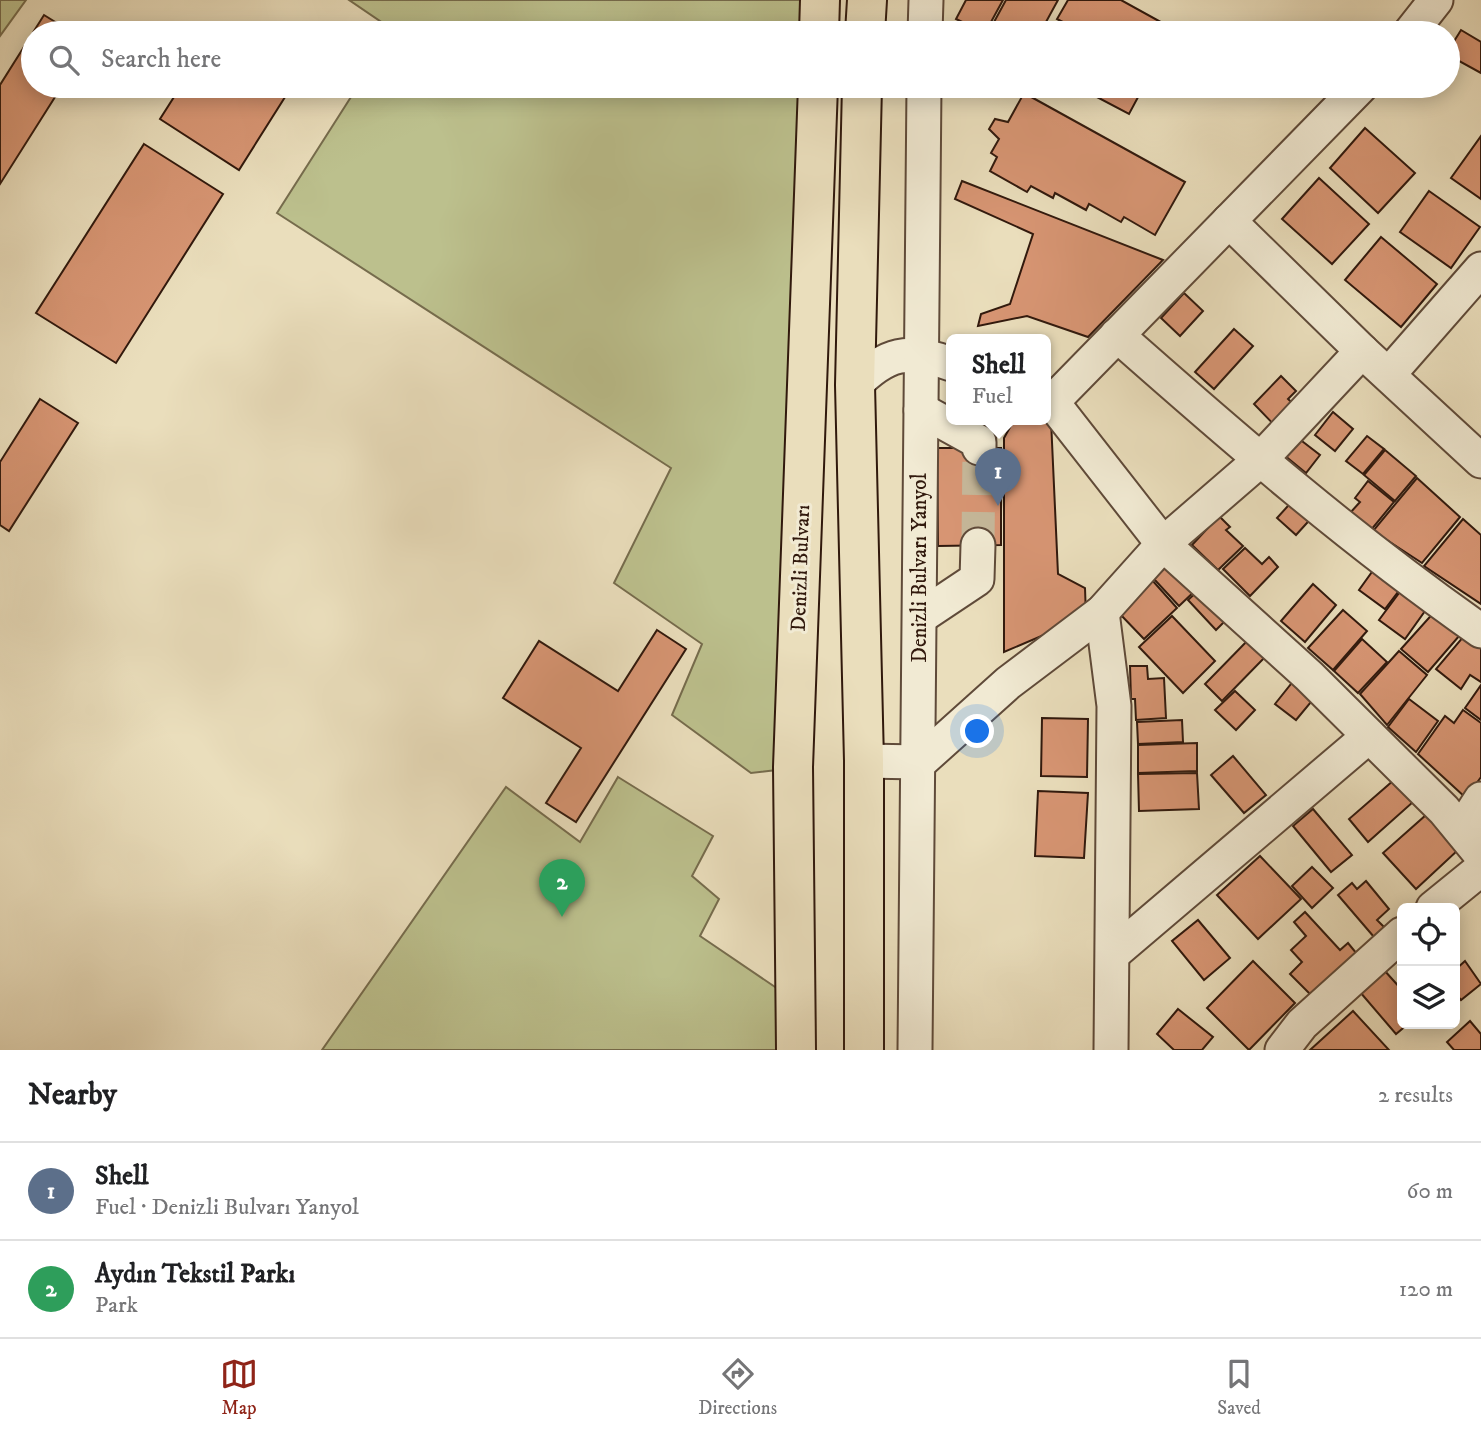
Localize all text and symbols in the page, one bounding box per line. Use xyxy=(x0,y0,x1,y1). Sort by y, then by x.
search box xyxy=(21,21,1460,98)
icon: search xyxy=(45,41,83,79)
text: Search here xyxy=(101,43,221,76)
popup xyxy=(946,334,1051,425)
text: Shell xyxy=(972,349,1025,382)
text: Fuel xyxy=(972,382,1013,411)
pin: 1 xyxy=(975,448,1021,506)
street label: Denizli Bulvarı Yanyol xyxy=(907,473,933,663)
street label: Denizli Bulvarı xyxy=(786,504,816,632)
your location xyxy=(960,714,994,748)
pin: 2 xyxy=(539,859,585,917)
map controls xyxy=(1397,903,1460,1029)
button: locate xyxy=(1397,903,1460,966)
button: layers xyxy=(1397,966,1460,1029)
text: Nearby xyxy=(28,1077,117,1114)
text: 2 results xyxy=(1378,1081,1453,1110)
text: Shell xyxy=(95,1160,149,1193)
text: 1 xyxy=(47,1177,55,1206)
text: 60 m xyxy=(1406,1177,1453,1206)
text: Fuel · Denizli Bulvarı Yanyol xyxy=(95,1193,359,1222)
text: Aydın Tekstil Parkı xyxy=(95,1258,295,1291)
text: 2 xyxy=(45,1275,57,1304)
text: 120 m xyxy=(1399,1275,1453,1304)
text: Park xyxy=(95,1291,138,1320)
tab: Map xyxy=(220,1355,258,1420)
tab: Directions xyxy=(698,1355,777,1420)
tab: Saved xyxy=(1217,1355,1261,1420)

